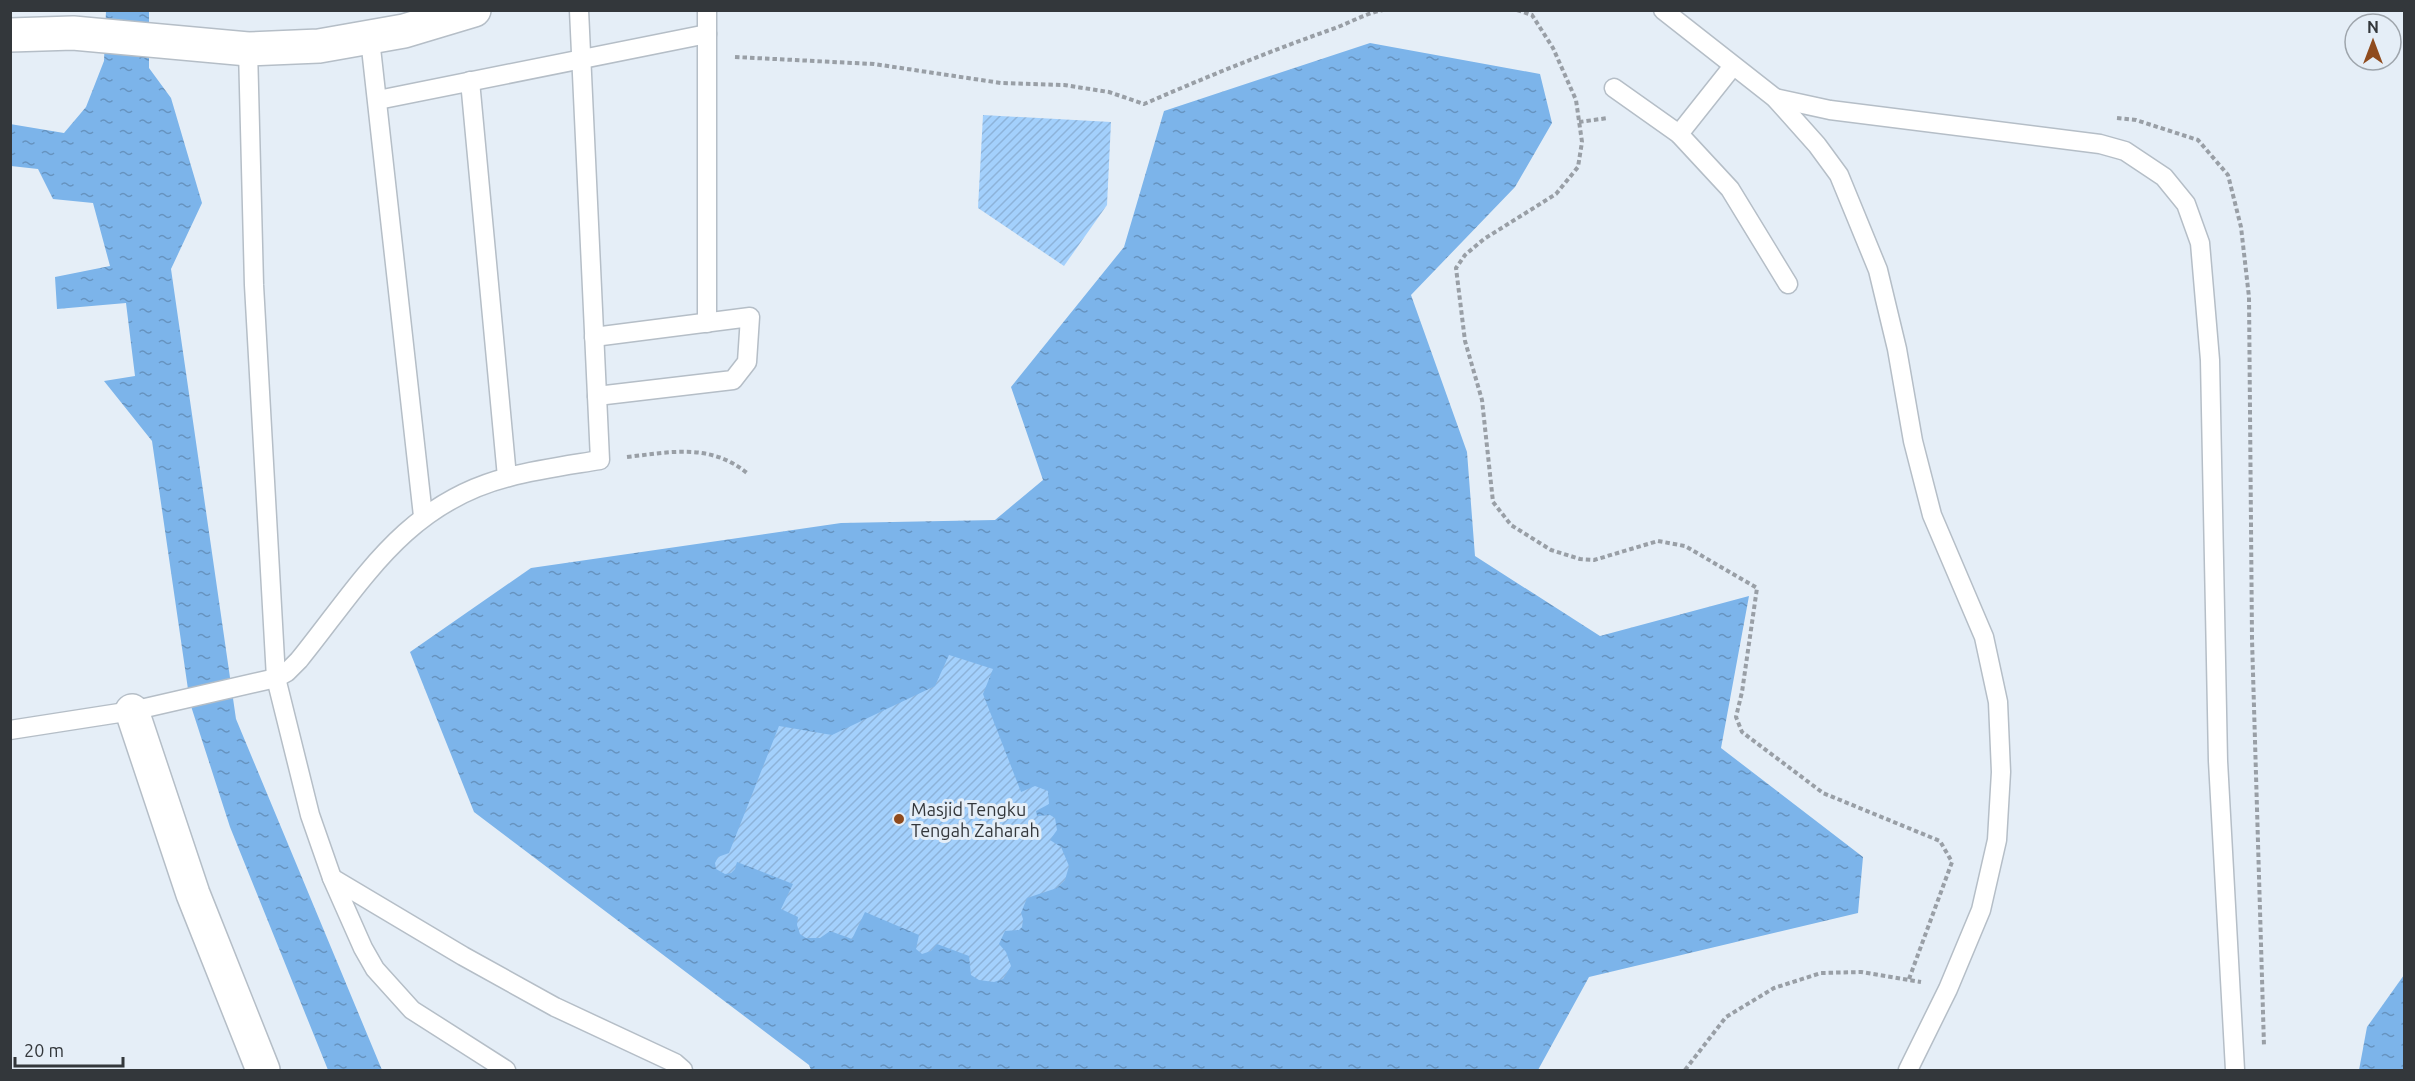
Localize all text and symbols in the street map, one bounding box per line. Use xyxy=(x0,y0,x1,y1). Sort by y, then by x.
north arrow xyxy=(2343,12,2403,72)
text: N xyxy=(2367,18,2379,36)
place label: Masjid Tengku Tengah Zaharah xyxy=(911,799,1040,840)
marker: Masjid Tengku Tengah Zaharah xyxy=(892,812,906,826)
scale bar xyxy=(15,1030,123,1068)
text: 20 m xyxy=(24,1040,64,1060)

